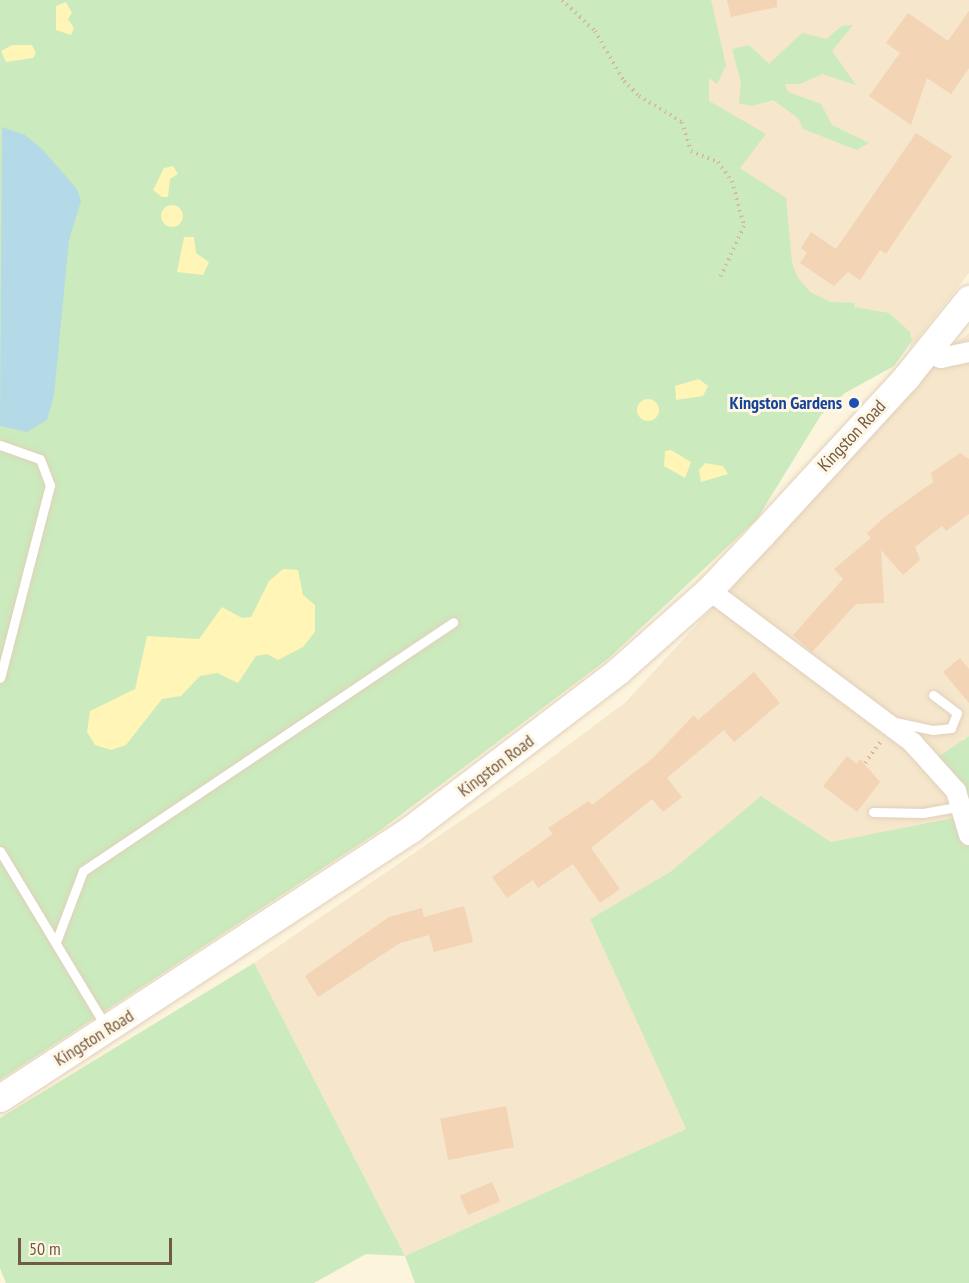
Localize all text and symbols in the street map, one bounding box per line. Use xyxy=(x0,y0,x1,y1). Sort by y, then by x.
place label: Kingston Gardens xyxy=(729,392,842,414)
street label: Kingston Road xyxy=(814,396,890,476)
marker: Kingston Gardens xyxy=(847,396,861,410)
street label: Kingston Road xyxy=(454,730,538,802)
street label: Kingston Road xyxy=(50,1005,138,1071)
scale bar xyxy=(21,1226,176,1264)
text: 50 m xyxy=(29,1237,61,1260)

